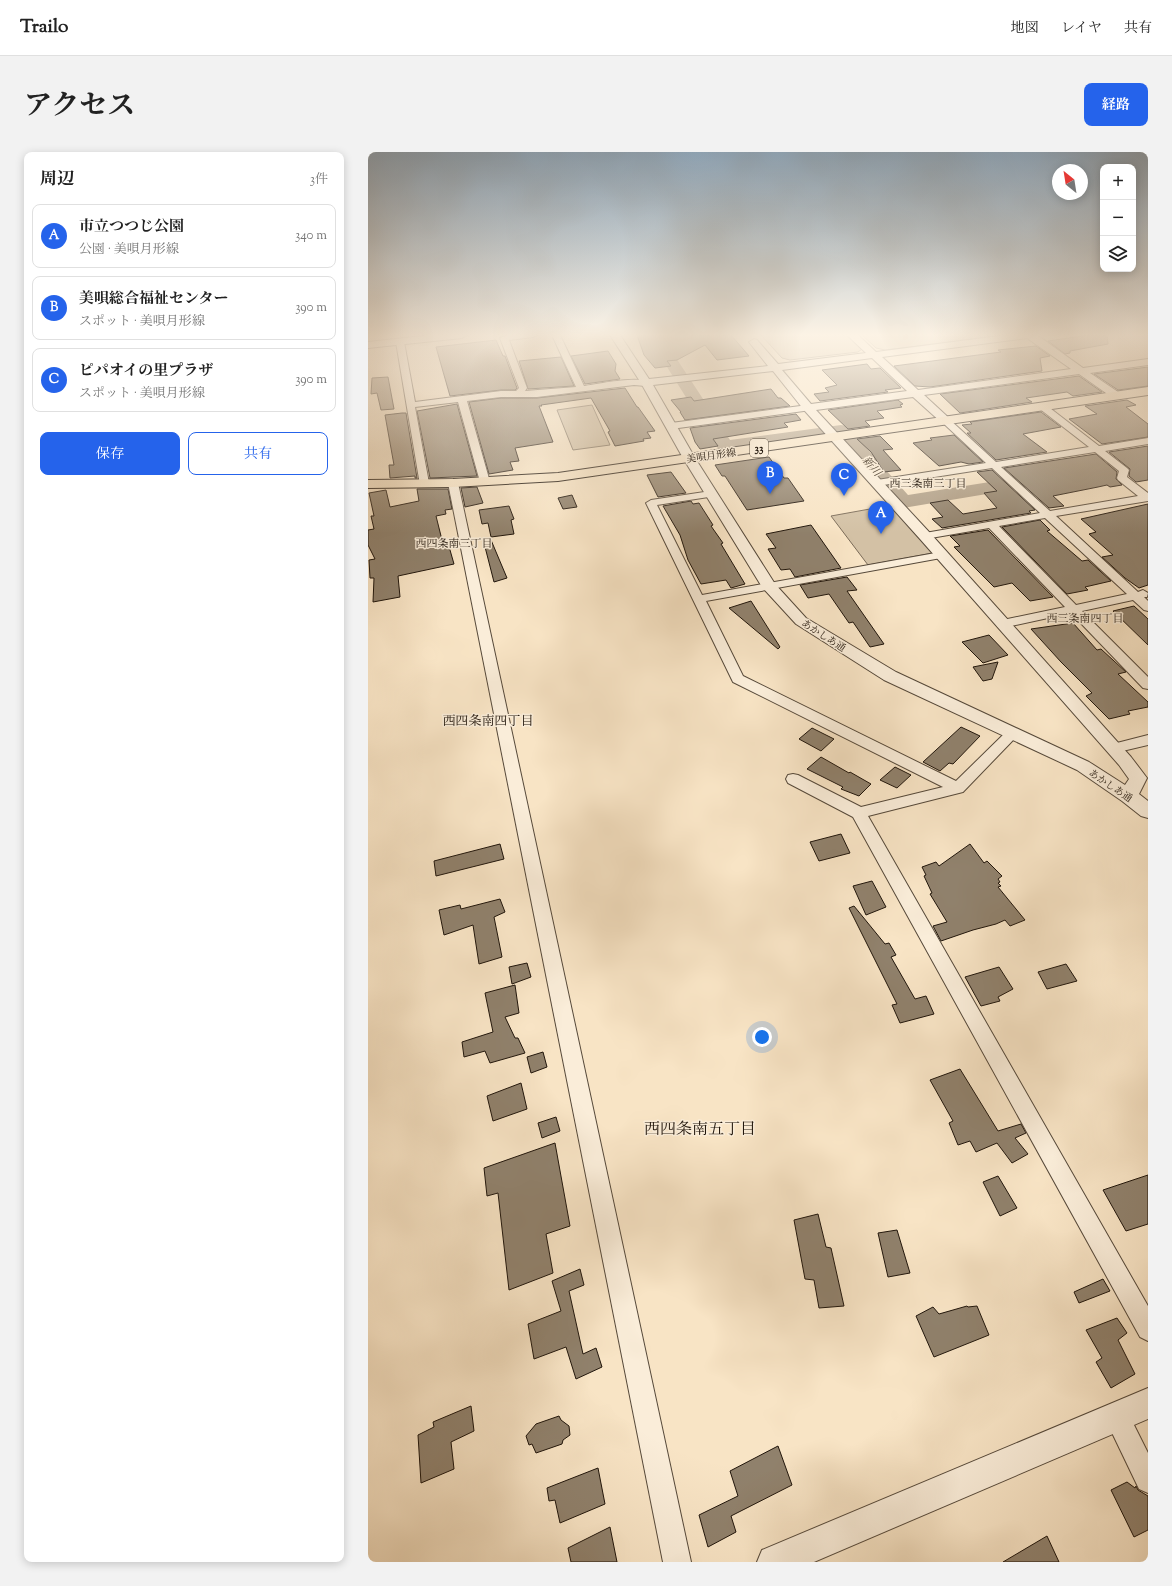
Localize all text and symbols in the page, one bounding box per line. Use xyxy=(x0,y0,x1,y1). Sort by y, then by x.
text: Trailo xyxy=(20,14,68,41)
text: 地図 xyxy=(1011,19,1039,39)
text: レイヤ xyxy=(1061,19,1102,39)
text: 共有 xyxy=(1124,19,1152,39)
button: 経路 xyxy=(1084,83,1148,126)
text: アクセス xyxy=(24,87,135,127)
north arrow xyxy=(1052,164,1088,200)
map controls xyxy=(1100,164,1136,272)
button: + xyxy=(1100,164,1136,200)
text: 周辺 xyxy=(40,168,74,192)
text: 3件 xyxy=(310,171,328,189)
button: − xyxy=(1100,200,1136,236)
text: 市立つつじ公園 xyxy=(79,217,184,238)
text: A xyxy=(49,227,59,245)
text: 340 m xyxy=(295,227,327,245)
button: layers xyxy=(1100,236,1136,272)
text: 公園 · 美唄月形線 xyxy=(79,241,179,259)
text: 美唄総合福祉センター xyxy=(79,289,228,310)
text: B xyxy=(50,299,58,317)
text: 390 m xyxy=(295,299,327,317)
text: スポット · 美唄月形線 xyxy=(79,313,205,331)
text: ピパオイの里プラザ xyxy=(79,361,213,382)
text: C xyxy=(49,371,59,389)
text: 390 m xyxy=(295,371,327,389)
text: スポット · 美唄月形線 xyxy=(79,385,205,403)
button: 保存 xyxy=(40,432,180,475)
button: 共有 xyxy=(188,432,328,475)
road number: 33 xyxy=(750,439,768,457)
street label: 美唄月形線 xyxy=(685,446,737,467)
water label: 新川 xyxy=(858,453,885,481)
pin: B xyxy=(757,461,783,494)
pin: C xyxy=(831,463,857,496)
district label: 西三条南三丁目 xyxy=(890,476,967,492)
pin: A xyxy=(868,501,894,534)
district label: 西四条南三丁目 xyxy=(416,536,493,552)
district label: 西三条南四丁目 xyxy=(1047,611,1124,627)
street label: あかしあ通 xyxy=(798,616,848,656)
district label: 西四条南四丁目 xyxy=(442,713,534,731)
street label: あかしあ通 xyxy=(1085,766,1135,806)
your location xyxy=(752,1027,772,1047)
district label: 西四条南五丁目 xyxy=(644,1119,756,1142)

